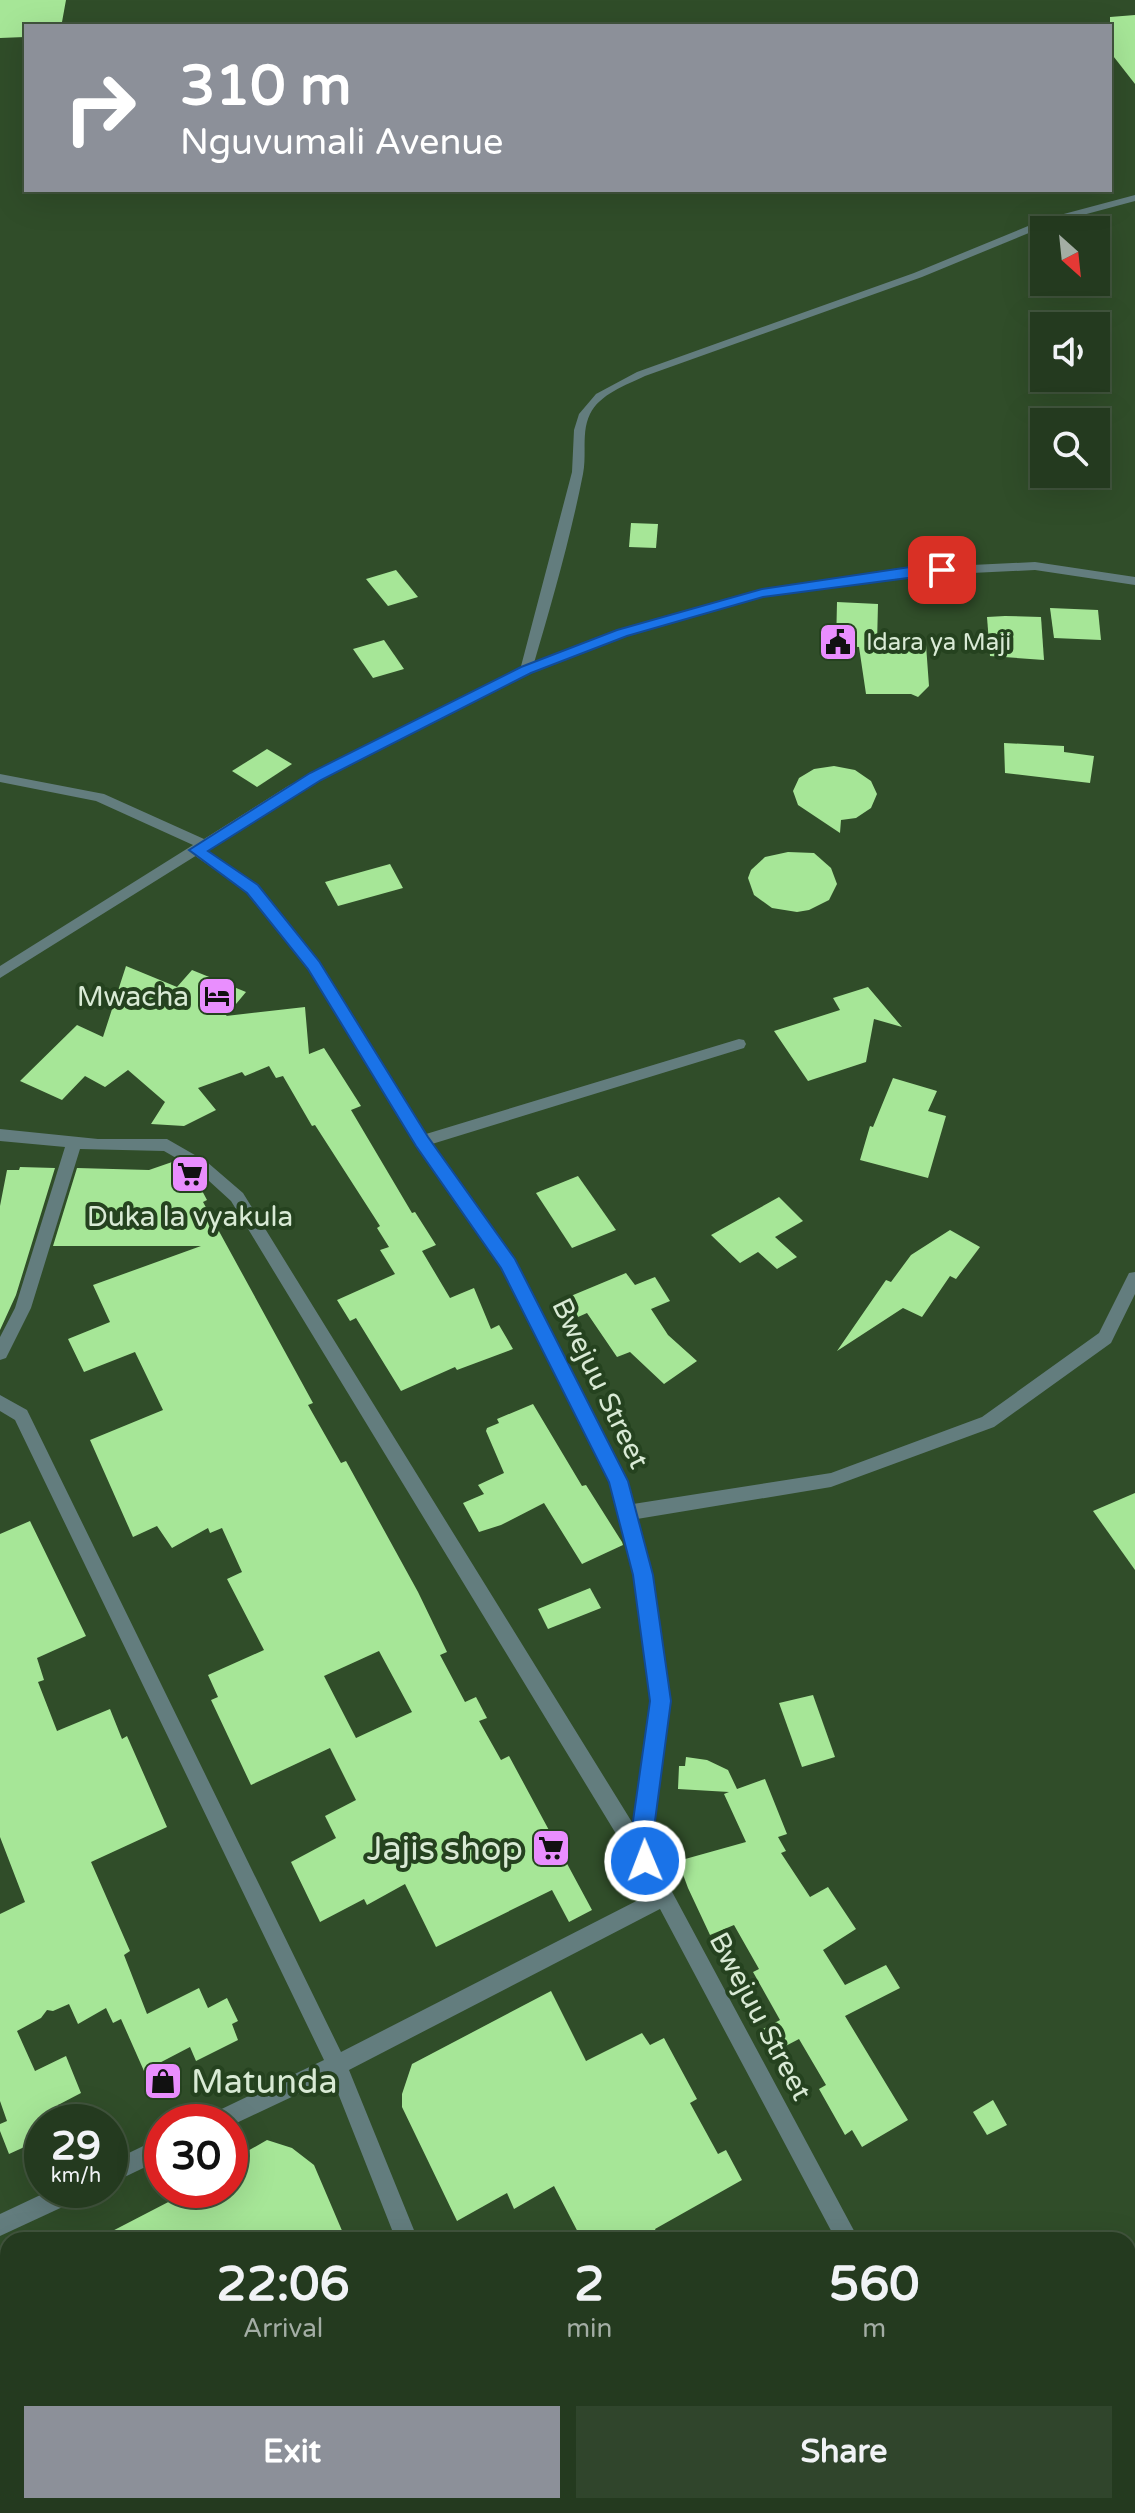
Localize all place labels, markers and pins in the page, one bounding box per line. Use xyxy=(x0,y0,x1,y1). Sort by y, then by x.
pin xyxy=(908,536,976,604)
public building icon: Idara ya Maji xyxy=(817,621,859,663)
place label: Idara ya Maji xyxy=(866,628,1011,657)
hotel icon: Mwacha xyxy=(196,975,238,1017)
place label: Mwacha xyxy=(77,980,189,1014)
supermarket icon: Duka la vyakula xyxy=(169,1153,211,1195)
place label: Duka la vyakula xyxy=(87,1200,293,1234)
supermarket icon: Jajis shop xyxy=(530,1827,572,1869)
place label: Jajis shop xyxy=(367,1829,523,1870)
shop icon: Matunda xyxy=(142,2060,184,2102)
place label: Matunda xyxy=(191,2062,338,2103)

